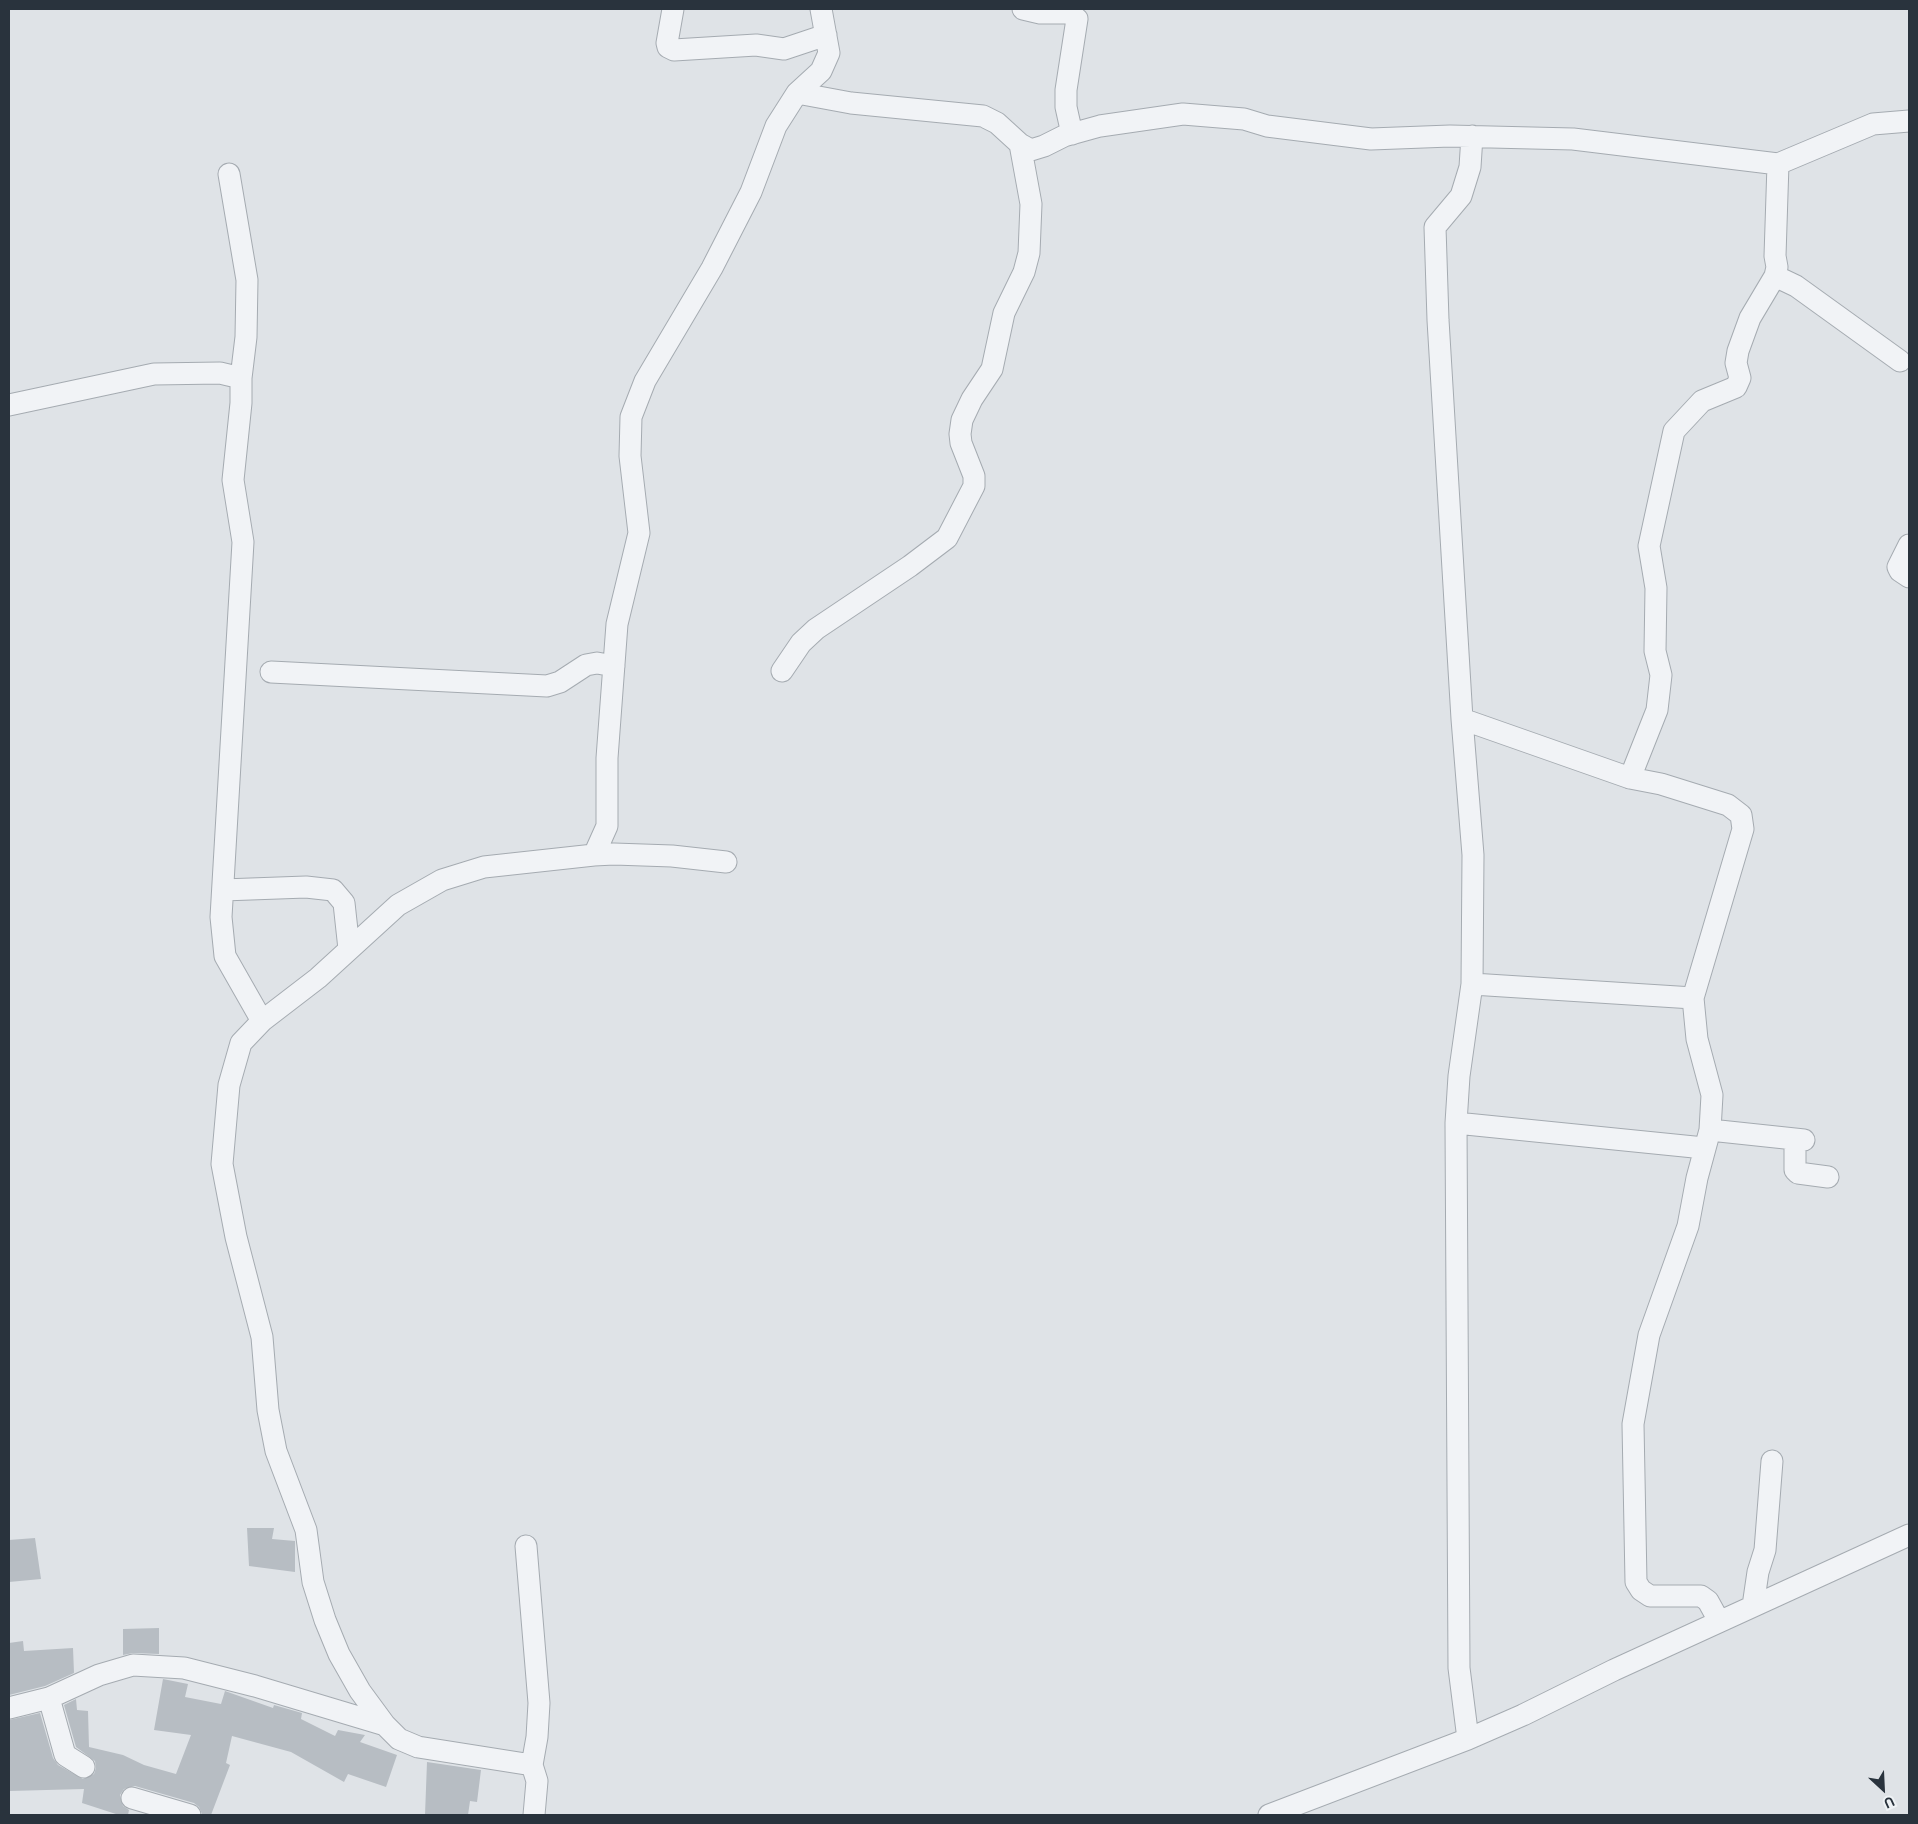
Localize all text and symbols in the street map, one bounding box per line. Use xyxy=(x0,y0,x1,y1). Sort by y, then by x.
north arrow xyxy=(1858,1764,1908,1814)
text: U xyxy=(1881,1792,1897,1813)

